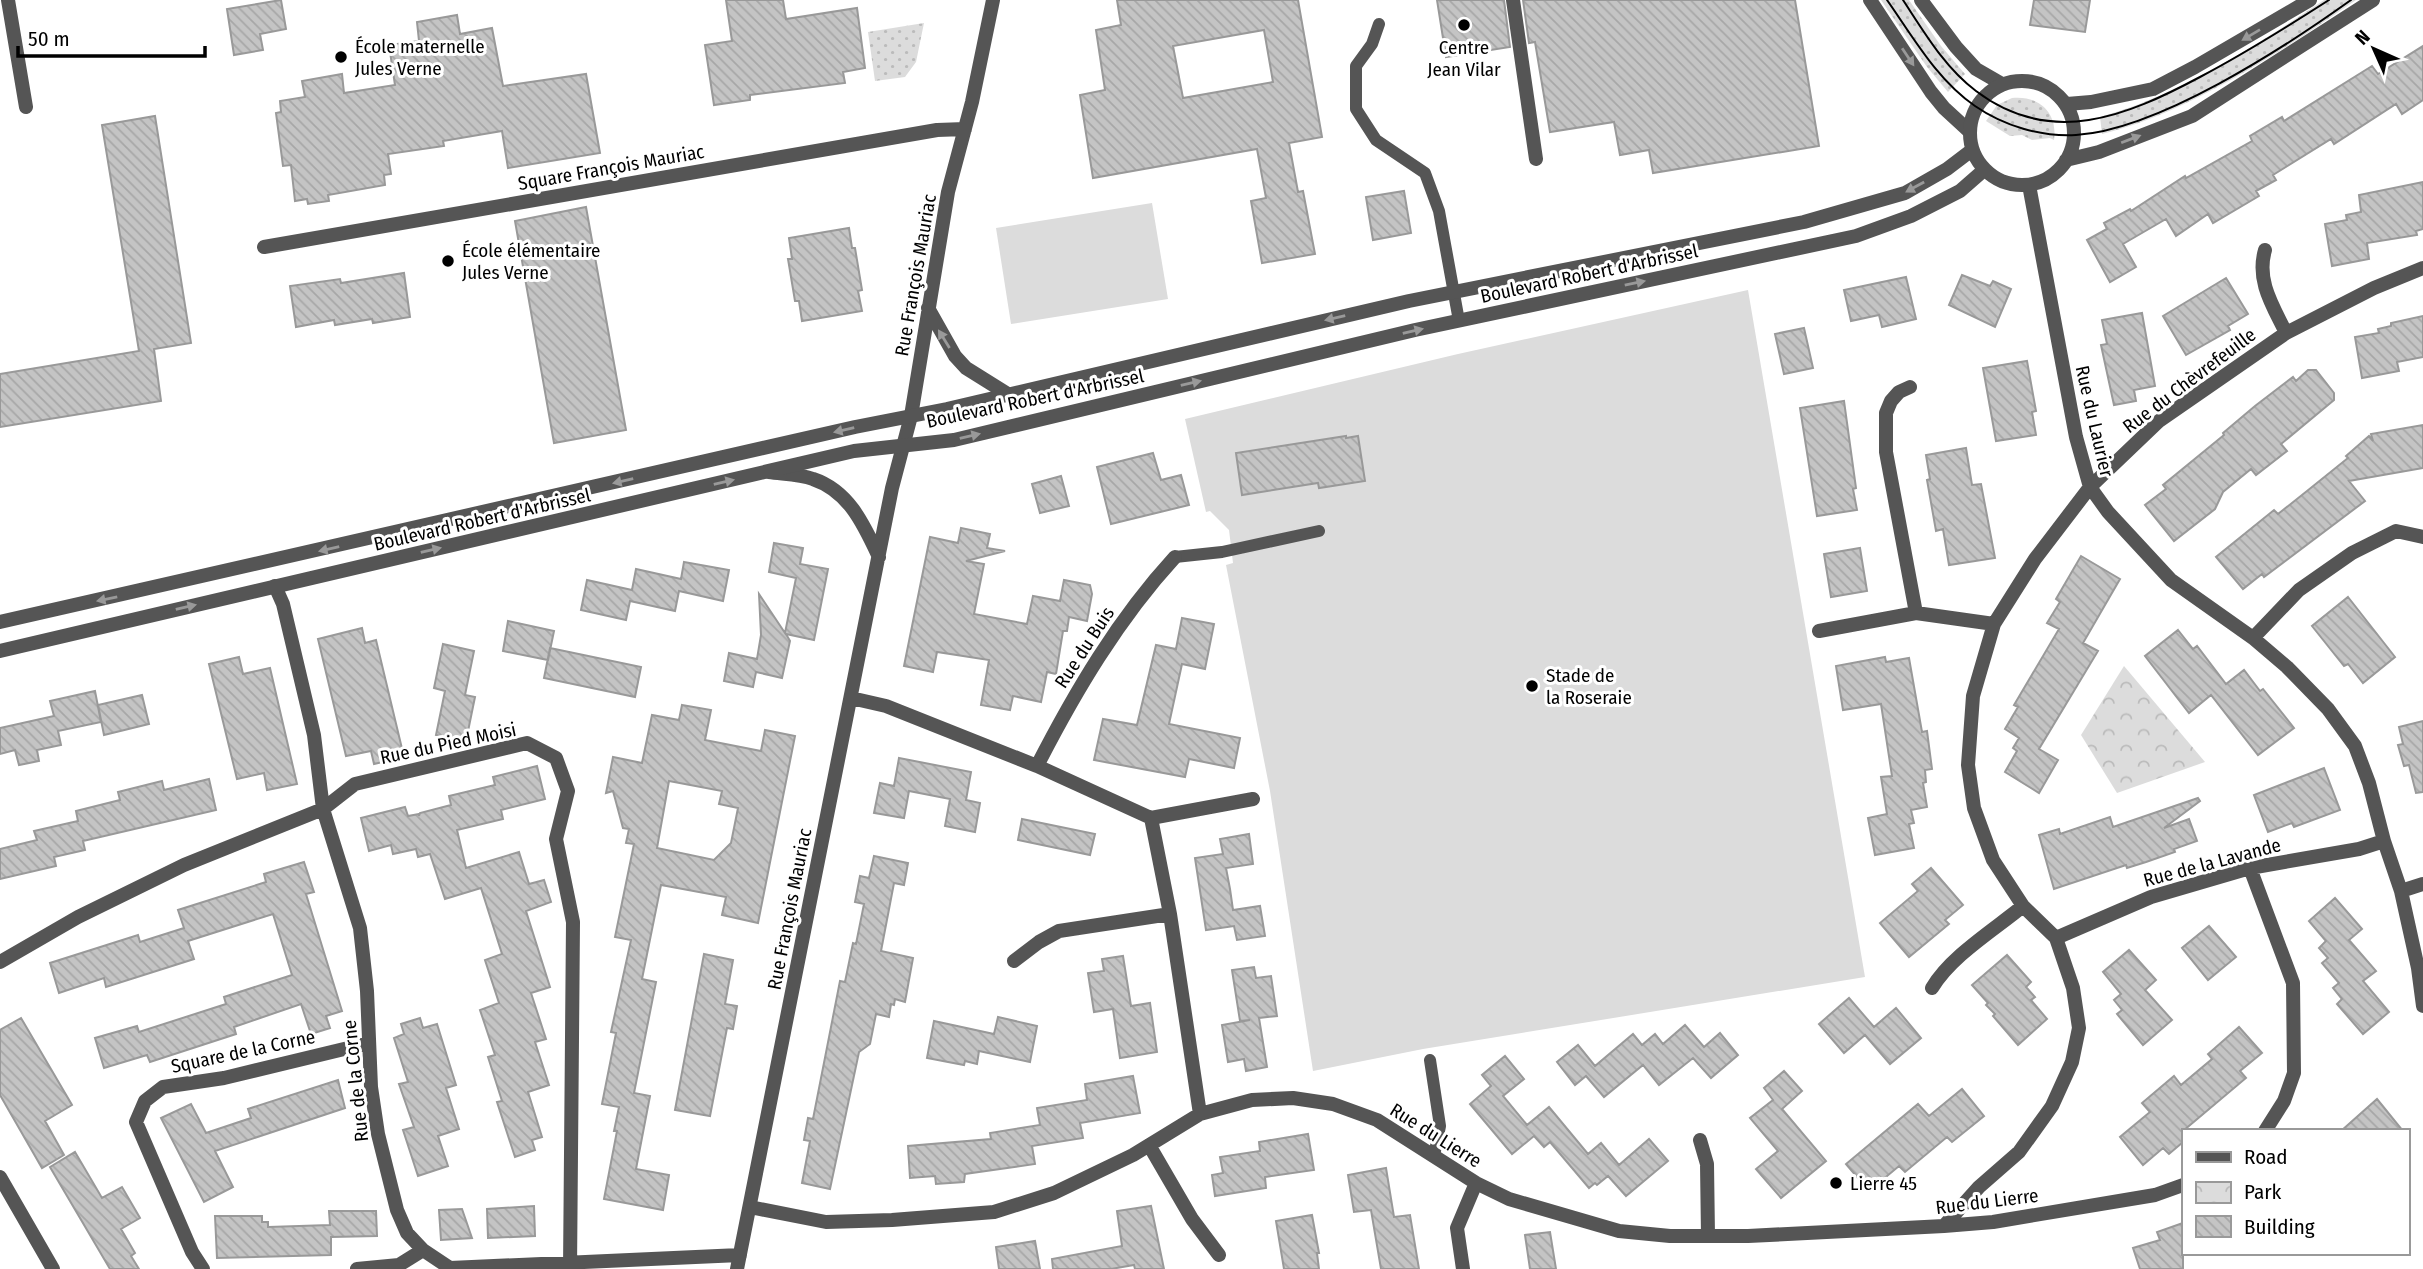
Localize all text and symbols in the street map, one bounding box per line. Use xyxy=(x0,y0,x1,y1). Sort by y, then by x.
scale bar xyxy=(18,14,205,58)
north arrow xyxy=(2339,14,2409,84)
marker: Centre Jean Vilar xyxy=(1456,17,1472,33)
text: N xyxy=(2350,25,2374,49)
text: 50 m xyxy=(28,26,70,52)
one-way arrow xyxy=(2241,28,2260,41)
place label: École maternelle Jules Verne xyxy=(355,35,485,80)
place label: Centre Jean Vilar xyxy=(1427,36,1501,81)
one-way arrow xyxy=(1901,48,1915,66)
marker: École maternelle Jules Verne xyxy=(333,49,349,65)
one-way arrow xyxy=(2121,134,2142,145)
street label: Square François Mauriac xyxy=(516,140,706,195)
one-way arrow xyxy=(1905,182,1925,193)
street label: Rue François Mauriac xyxy=(890,192,941,358)
place label: École élémentaire Jules Verne xyxy=(462,239,600,284)
street label: Boulevard Robert d'Arbrissel xyxy=(1478,239,1700,308)
marker: École élémentaire Jules Verne xyxy=(440,253,456,269)
one-way arrow xyxy=(1624,278,1646,289)
one-way arrow xyxy=(1324,313,1346,324)
street label: Rue du Chèvrefeuille xyxy=(2118,323,2260,438)
one-way arrow xyxy=(1402,325,1424,336)
one-way arrow xyxy=(938,329,951,348)
street label: Rue du Laurier xyxy=(2071,363,2119,479)
street label: Boulevard Robert d'Arbrissel xyxy=(924,364,1146,433)
one-way arrow xyxy=(1181,377,1203,388)
one-way arrow xyxy=(833,425,855,436)
one-way arrow xyxy=(959,430,981,441)
one-way arrow xyxy=(612,476,634,487)
one-way arrow xyxy=(713,477,735,488)
street label: Boulevard Robert d'Arbrissel xyxy=(372,483,593,556)
one-way arrow xyxy=(318,543,340,554)
one-way arrow xyxy=(420,544,442,555)
one-way arrow xyxy=(96,593,118,604)
one-way arrow xyxy=(175,601,197,612)
street label: Rue du Buis xyxy=(1050,602,1119,692)
place label: Stade de la Roseraie xyxy=(1546,664,1632,709)
marker: Stade de la Roseraie xyxy=(1524,678,1540,694)
street label: Rue du Pied Moisi xyxy=(378,718,518,769)
street label: Rue François Mauriac xyxy=(763,826,816,992)
street label: Rue de la Lavande xyxy=(2141,833,2283,892)
street label: Rue de la Corne xyxy=(338,1019,373,1143)
street label: Square de la Corne xyxy=(169,1025,317,1078)
street label: Rue du Lierre xyxy=(1386,1098,1486,1173)
legend xyxy=(2182,1129,2409,1255)
text: Road xyxy=(2244,1144,2288,1170)
place label: Lierre 45 xyxy=(1850,1172,1917,1195)
marker: Lierre 45 xyxy=(1828,1175,1844,1191)
text: Park xyxy=(2244,1179,2282,1205)
street label: Rue du Lierre xyxy=(1934,1184,2040,1219)
text: Building xyxy=(2244,1214,2315,1240)

